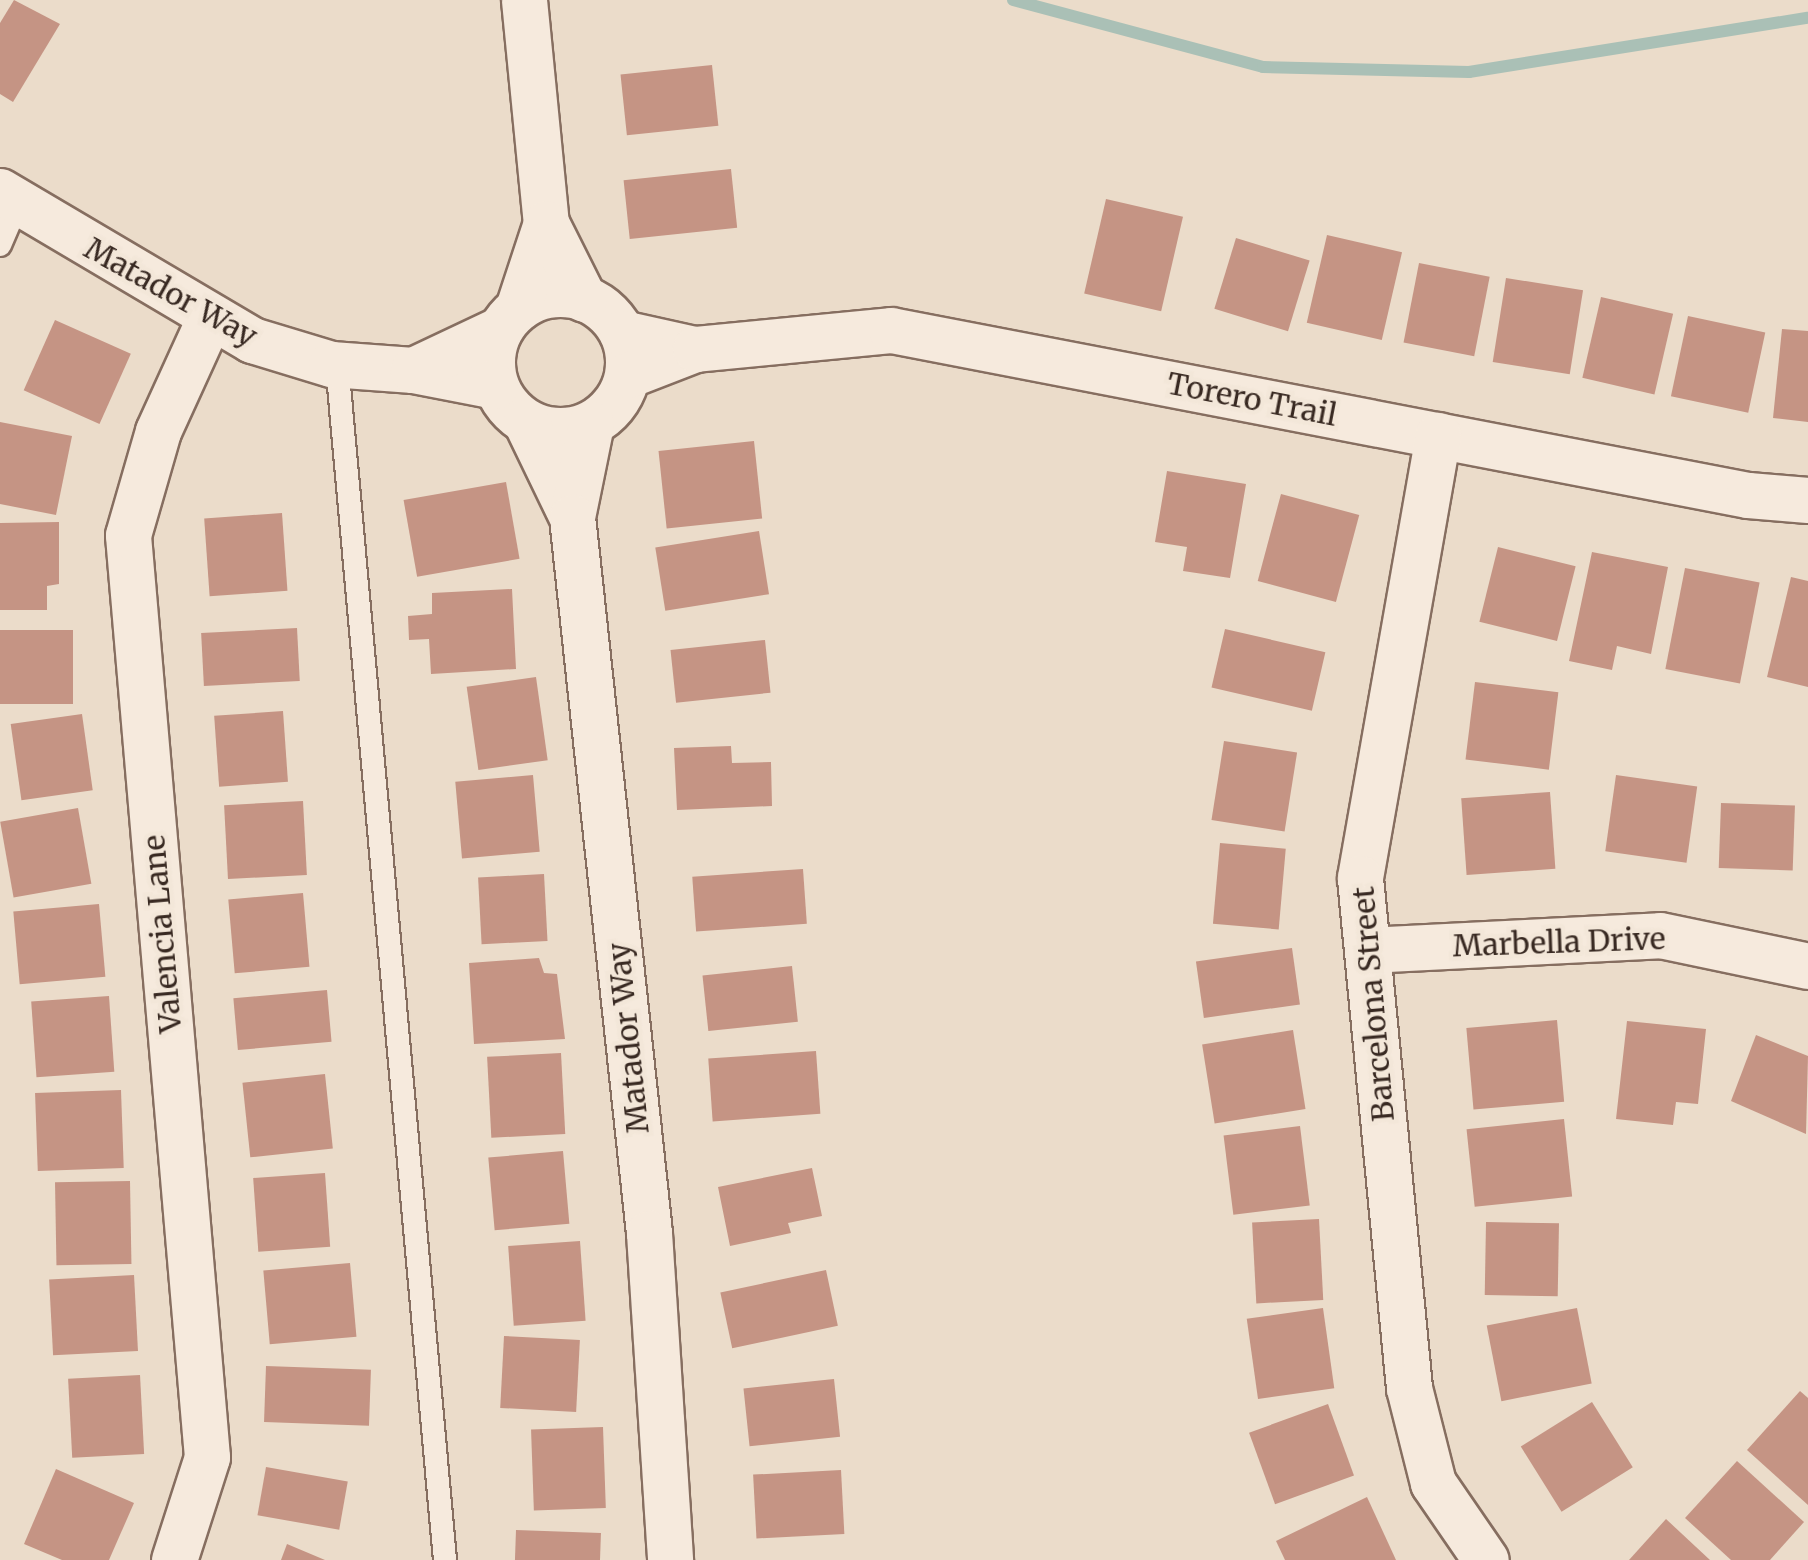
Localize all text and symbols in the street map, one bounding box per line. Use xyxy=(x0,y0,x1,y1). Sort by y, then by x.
street label: Matador Way xyxy=(78,230,264,354)
street label: Torero Trail xyxy=(1164,365,1340,433)
street label: Valencia Lane xyxy=(135,834,189,1034)
street label: Barcelona Street xyxy=(1345,885,1401,1123)
street label: Marbella Drive xyxy=(1452,920,1666,964)
street label: Matador Way xyxy=(600,941,656,1135)

